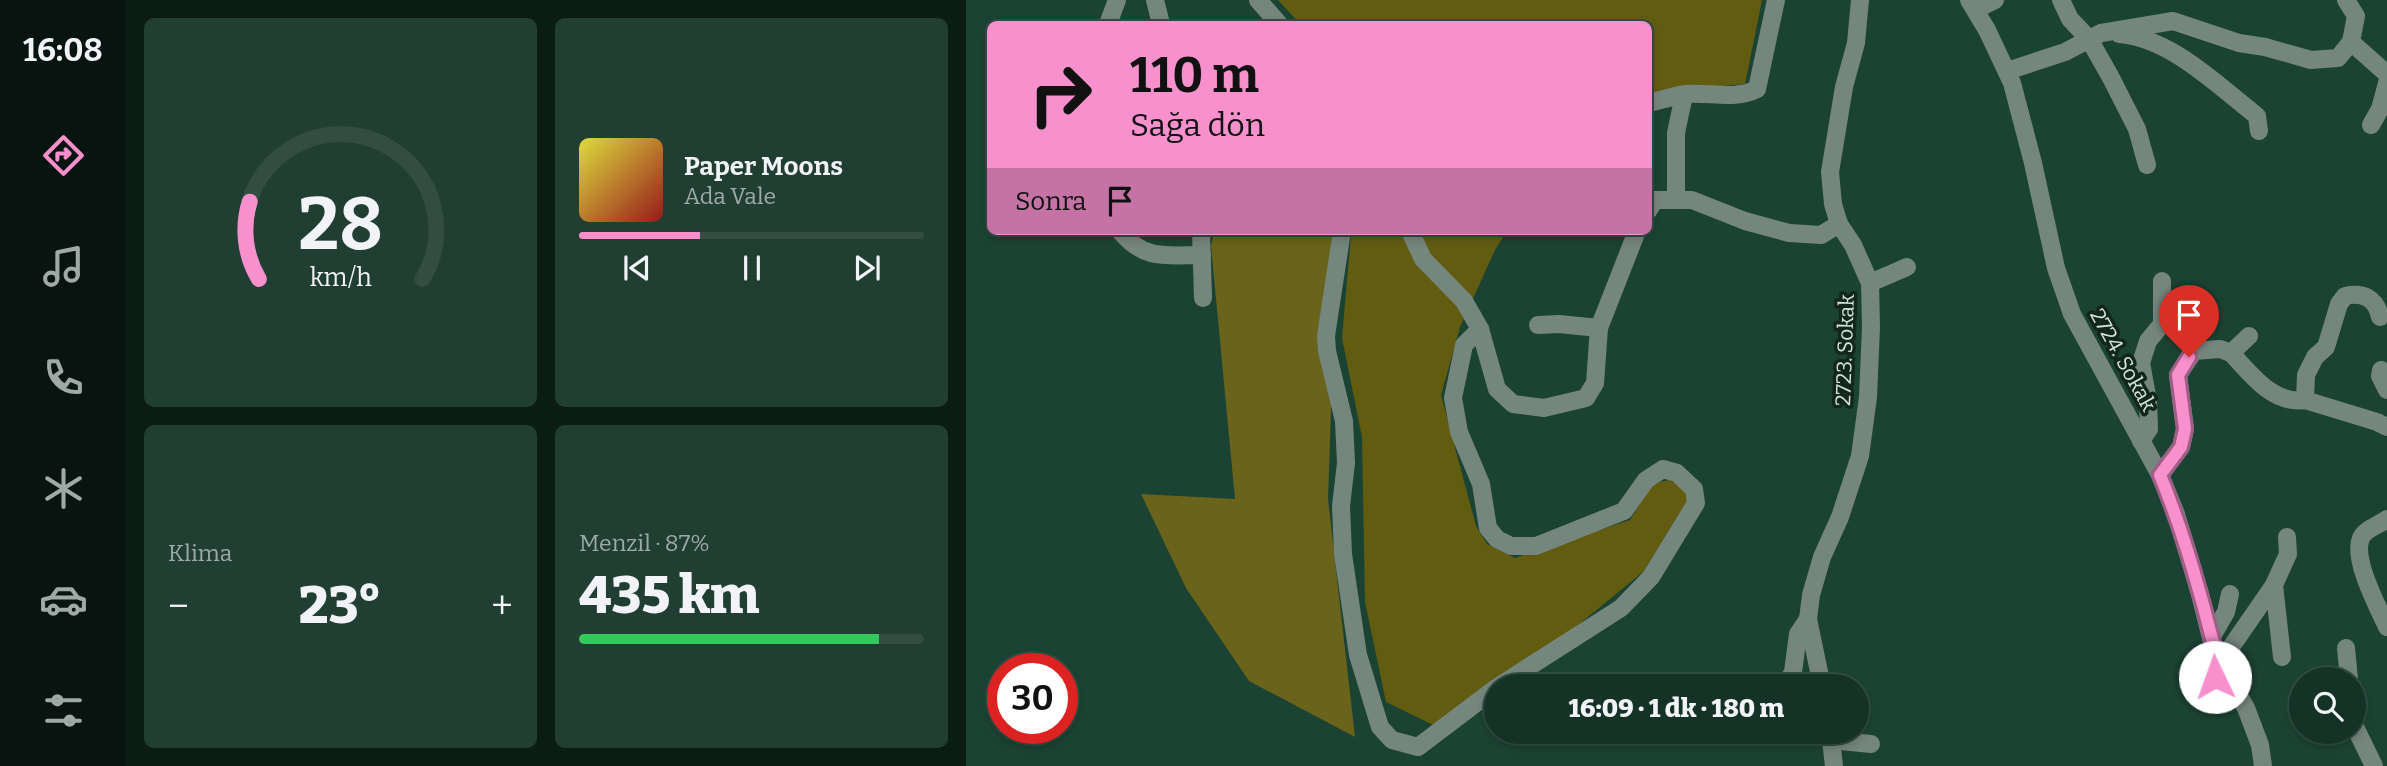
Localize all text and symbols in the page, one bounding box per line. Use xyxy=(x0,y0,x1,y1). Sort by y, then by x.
text: 16:08 xyxy=(23,31,103,69)
text: 110 m xyxy=(1130,46,1259,105)
icon: right xyxy=(1015,49,1106,140)
text: Sağa dön xyxy=(1130,106,1265,144)
icon: directions xyxy=(39,131,88,180)
text: Paper Moons xyxy=(684,151,843,182)
text: 28 xyxy=(298,181,383,268)
text: Ada Vale xyxy=(684,182,776,210)
icon: arrive xyxy=(1101,182,1139,220)
text: Sonra xyxy=(1015,186,1087,217)
icon: music xyxy=(39,242,88,291)
icon: previous xyxy=(618,249,656,287)
icon: pause xyxy=(733,249,771,287)
icon: next xyxy=(848,249,886,287)
text: km/h xyxy=(310,263,372,293)
pin xyxy=(2159,285,2219,357)
street label: 2723. Sokak xyxy=(1830,294,1860,406)
icon: arrive xyxy=(2170,296,2208,334)
street label: 2724. Sokak xyxy=(2084,304,2162,416)
icon: phone xyxy=(39,353,88,402)
icon: climate xyxy=(39,464,88,513)
text: Menzil · 87% xyxy=(579,529,710,557)
text: Klima xyxy=(168,539,232,567)
text: 435 km xyxy=(579,564,760,627)
text: 23° xyxy=(299,574,381,637)
icon: car xyxy=(39,575,88,624)
text: − xyxy=(168,583,189,629)
text: + xyxy=(491,583,513,629)
position arrow xyxy=(2178,640,2252,714)
speed limit sign: 30 xyxy=(987,653,1078,744)
map controls xyxy=(2289,667,2366,744)
button: search xyxy=(2289,667,2366,744)
icon: filters xyxy=(39,686,88,735)
text: 16:09 · 1 dk · 180 m xyxy=(1569,693,1784,724)

